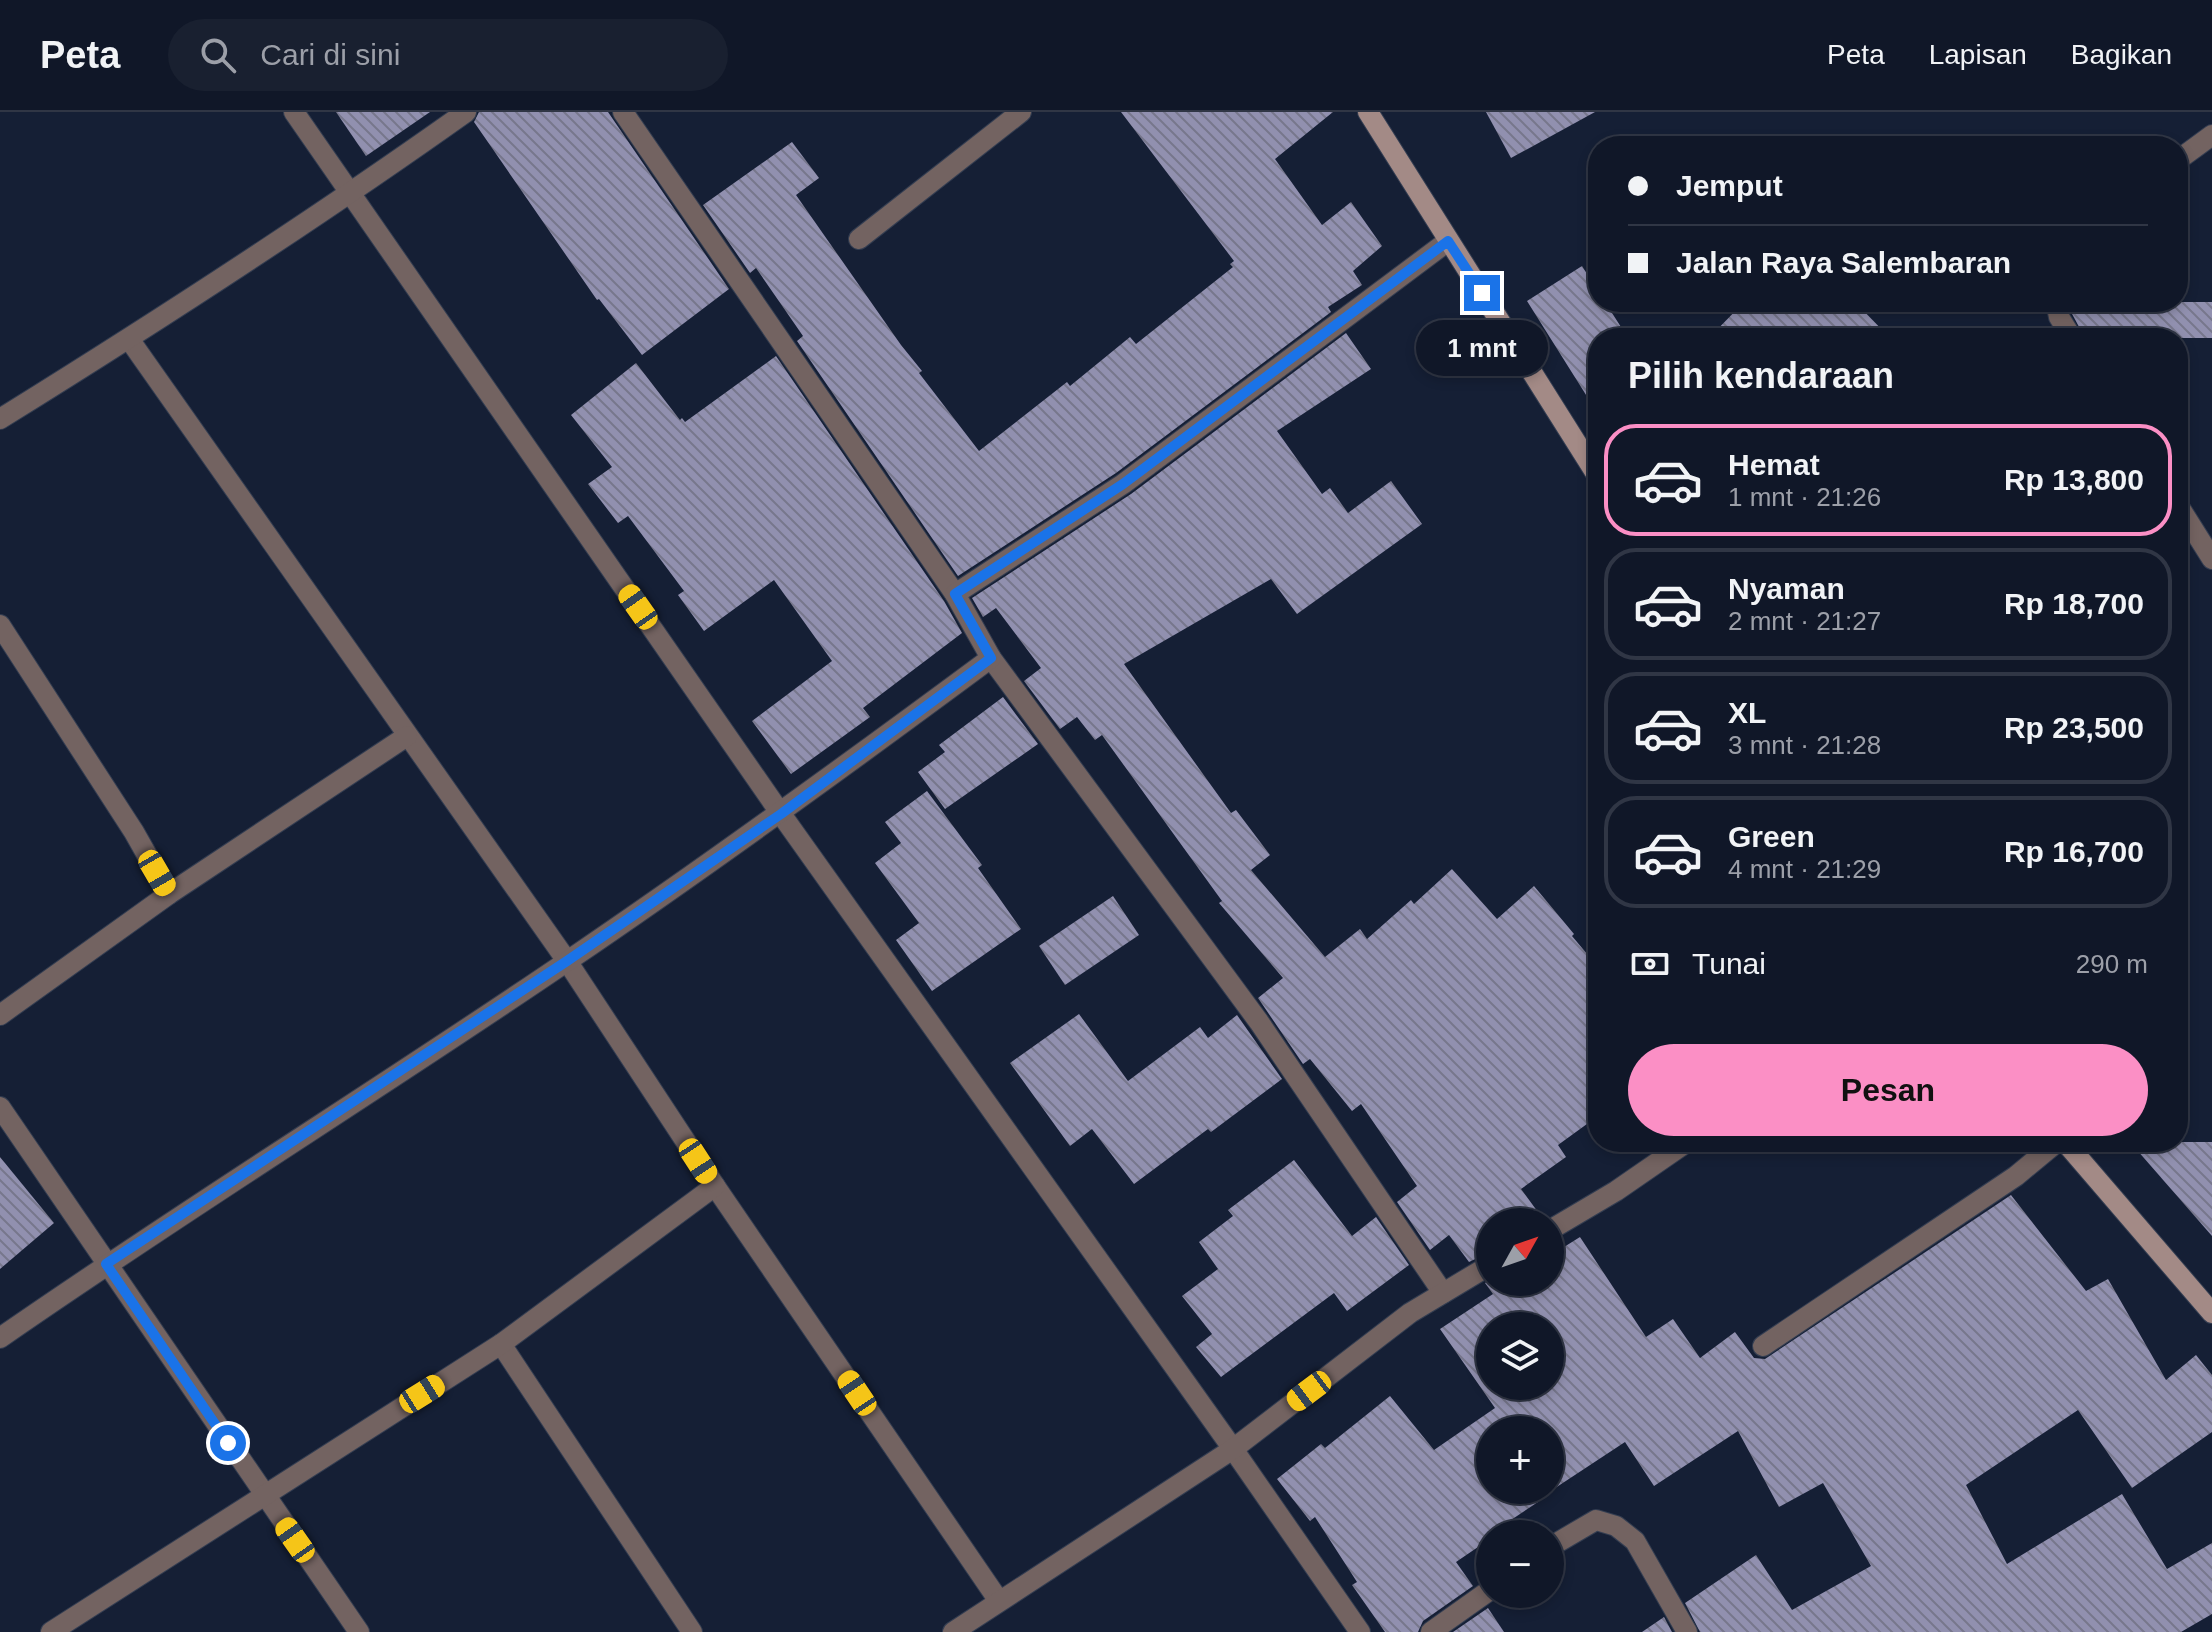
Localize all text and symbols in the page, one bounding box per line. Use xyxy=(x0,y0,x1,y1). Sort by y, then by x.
search box xyxy=(168,19,728,91)
icon: search xyxy=(196,33,240,77)
text: Peta xyxy=(40,34,120,76)
text: Cari di sini xyxy=(260,38,400,71)
text: Peta xyxy=(1827,39,1885,70)
text: Lapisan xyxy=(1929,39,2027,70)
text: Bagikan xyxy=(2071,39,2172,70)
text: Jemput xyxy=(1676,169,1783,202)
text: Jalan Raya Salembaran xyxy=(1676,246,2011,279)
route end xyxy=(1464,275,1500,311)
callout: 1 mnt xyxy=(1416,321,1548,377)
text: 1 mnt xyxy=(1447,333,1517,363)
text: Pilih kendaraan xyxy=(1628,355,1894,396)
icon: car xyxy=(1632,444,1704,516)
text: Hemat xyxy=(1728,448,1820,481)
text: Rp 13,800 xyxy=(2004,463,2144,496)
text: 1 mnt · 21:26 xyxy=(1728,482,1881,512)
icon: car xyxy=(1632,568,1704,640)
text: Nyaman xyxy=(1728,572,1845,605)
car xyxy=(614,580,662,634)
text: Rp 18,700 xyxy=(2004,587,2144,620)
text: 2 mnt · 21:27 xyxy=(1728,606,1881,636)
icon: car xyxy=(1632,692,1704,764)
text: XL xyxy=(1728,696,1766,729)
text: Rp 23,500 xyxy=(2004,711,2144,744)
text: 3 mnt · 21:28 xyxy=(1728,730,1881,760)
icon: car xyxy=(1632,816,1704,888)
text: Green xyxy=(1728,820,1815,853)
text: Rp 16,700 xyxy=(2004,835,2144,868)
car xyxy=(135,846,179,900)
text: 4 mnt · 21:29 xyxy=(1728,854,1881,884)
icon: cash xyxy=(1628,942,1672,986)
text: Tunai xyxy=(1692,947,1766,980)
text: 290 m xyxy=(2076,949,2148,979)
button: Pesan xyxy=(1628,1044,2148,1136)
car xyxy=(675,1134,721,1188)
north arrow xyxy=(1476,1208,1564,1296)
map controls xyxy=(1476,1208,1564,1608)
button: layers xyxy=(1476,1312,1564,1400)
car xyxy=(834,1366,880,1420)
car xyxy=(1283,1367,1335,1415)
car xyxy=(395,1371,449,1417)
button: + xyxy=(1476,1416,1564,1504)
route start xyxy=(210,1425,246,1461)
car xyxy=(271,1513,319,1567)
button: − xyxy=(1476,1520,1564,1608)

